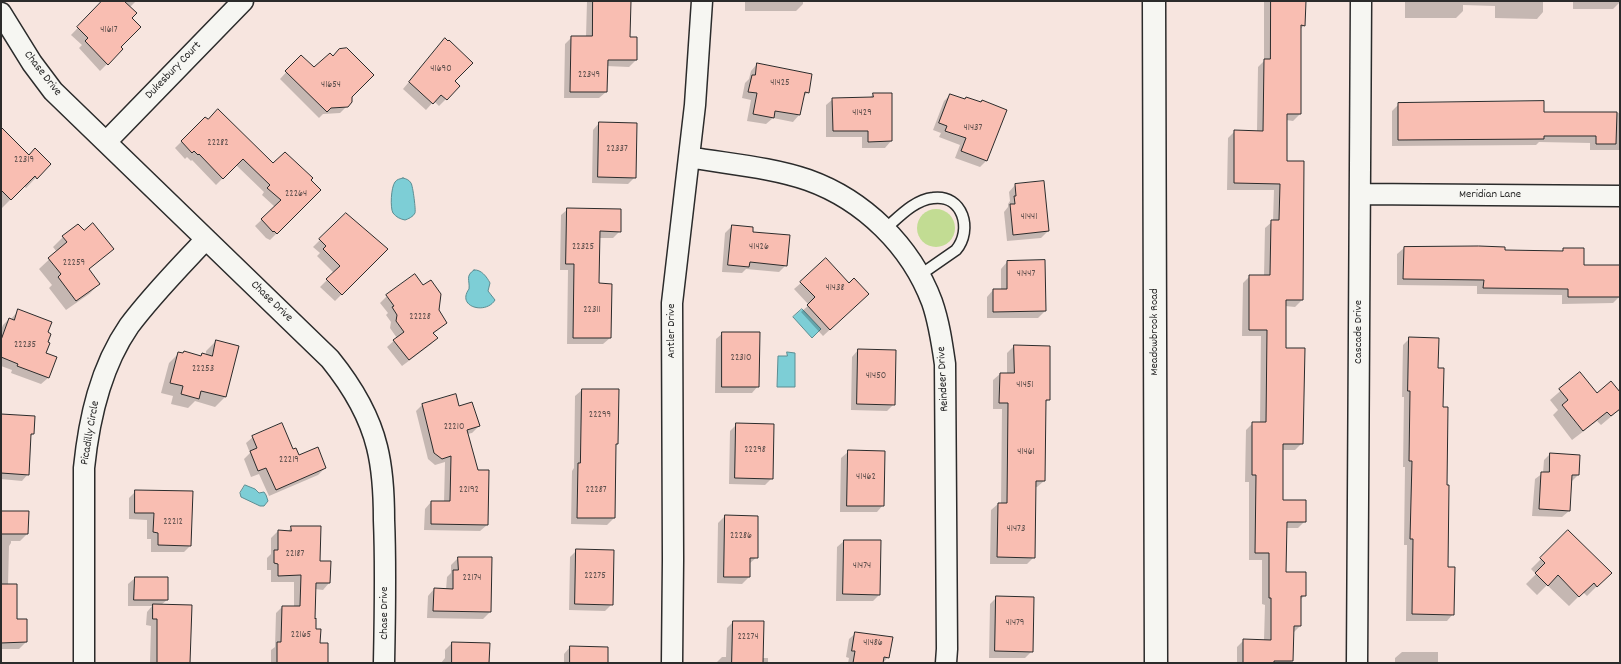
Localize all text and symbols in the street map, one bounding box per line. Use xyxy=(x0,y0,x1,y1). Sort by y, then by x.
house number: 41617 xyxy=(100,25,118,37)
street label: Dukesbury Court xyxy=(143,39,205,103)
street label: Chase Drive xyxy=(20,49,64,99)
house number: 41690 xyxy=(430,64,452,76)
house number: 22349 xyxy=(578,70,600,82)
house number: 41425 xyxy=(770,78,790,90)
house number: 41654 xyxy=(321,80,341,92)
house number: 41429 xyxy=(852,108,872,120)
house number: 41437 xyxy=(964,123,982,135)
house number: 22282 xyxy=(207,138,229,150)
house number: 22337 xyxy=(606,144,628,156)
house number: 22319 xyxy=(14,155,34,167)
street label: Meridian Lane xyxy=(1459,188,1521,202)
house number: 22264 xyxy=(285,189,307,201)
house number: 41441 xyxy=(1021,212,1037,224)
house number: 22325 xyxy=(572,242,594,254)
house number: 41426 xyxy=(749,242,769,254)
house number: 22259 xyxy=(63,258,85,270)
house number: 41447 xyxy=(1017,269,1035,281)
street label: Chase Drive xyxy=(247,278,295,326)
house number: 41438 xyxy=(826,283,844,295)
street label: Meadowbrook Road xyxy=(1148,288,1162,376)
street label: Cascade Drive xyxy=(1352,300,1366,364)
street label: Antler Drive xyxy=(665,304,679,358)
house number: 22311 xyxy=(583,305,601,317)
house number: 22228 xyxy=(409,312,431,324)
house number: 22235 xyxy=(14,340,36,352)
street label: Reindeer Drive xyxy=(935,346,953,412)
house number: 22310 xyxy=(731,353,751,365)
house number: 22253 xyxy=(192,364,214,376)
house number: 41450 xyxy=(866,371,886,383)
house number: 41451 xyxy=(1016,380,1034,392)
street label: Picadilly Circle xyxy=(78,400,104,466)
house number: 22299 xyxy=(589,410,611,422)
house number: 22210 xyxy=(444,422,464,434)
house number: 22298 xyxy=(744,445,766,457)
house number: 41461 xyxy=(1017,447,1035,459)
house number: 22219 xyxy=(279,455,299,467)
house number: 41462 xyxy=(856,472,876,484)
house number: 22192 xyxy=(459,485,479,497)
house number: 22287 xyxy=(586,485,606,497)
house number: 22212 xyxy=(163,517,183,529)
house number: 41473 xyxy=(1007,524,1025,536)
house number: 22286 xyxy=(730,531,752,543)
house number: 22187 xyxy=(286,549,304,561)
house number: 41474 xyxy=(853,561,871,573)
house number: 22275 xyxy=(584,571,606,583)
house number: 22174 xyxy=(463,573,481,585)
street label: Chase Drive xyxy=(378,586,392,640)
house number: 41479 xyxy=(1006,618,1024,630)
house number: 22165 xyxy=(291,630,311,642)
house number: 22274 xyxy=(737,632,759,644)
house number: 41486 xyxy=(863,638,883,650)

